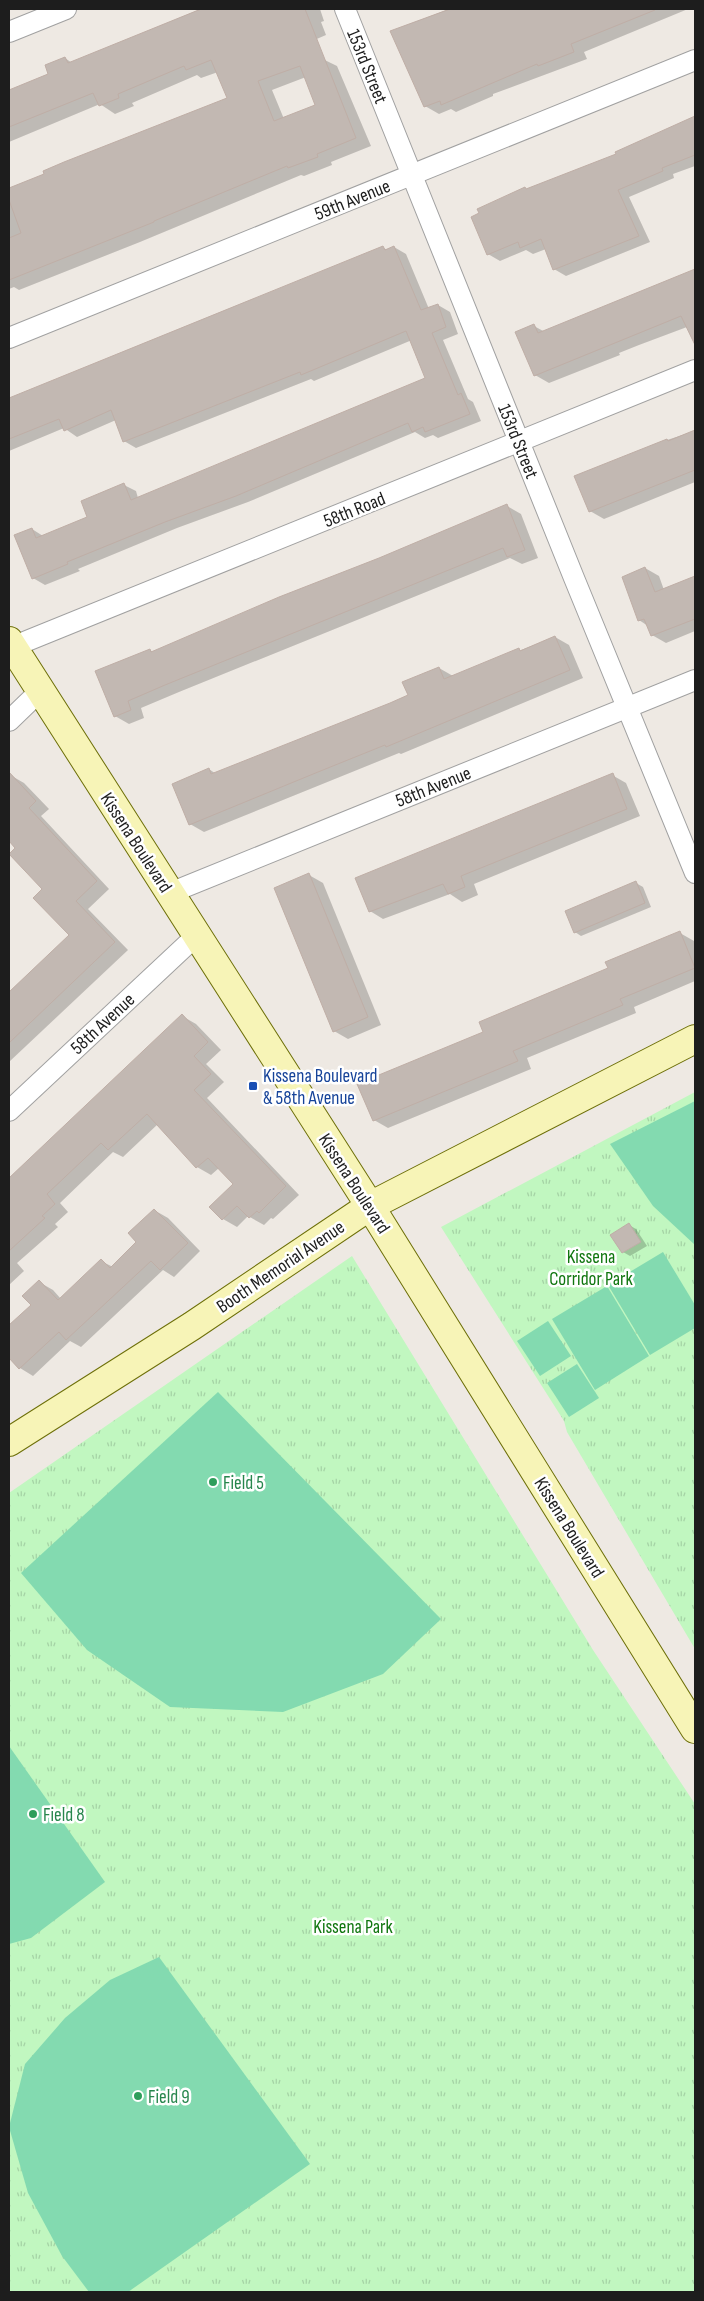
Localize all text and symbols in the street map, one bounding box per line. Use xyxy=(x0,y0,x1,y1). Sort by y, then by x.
street label: 153rd Street xyxy=(341,26,392,107)
street label: 59th Avenue xyxy=(311,175,394,226)
street label: 153rd Street xyxy=(492,401,543,482)
street label: 58th Road xyxy=(320,488,389,533)
street label: 58th Avenue xyxy=(392,762,475,813)
street label: Kissena Boulevard xyxy=(95,789,177,897)
street label: 58th Avenue xyxy=(66,989,140,1060)
place label: Kissena Boulevard & 58th Avenue xyxy=(263,1065,378,1110)
marker: Kissena Boulevard & 58th Avenue xyxy=(247,1080,259,1092)
street label: Kissena Boulevard xyxy=(313,1130,395,1238)
street label: Booth Memorial Avenue xyxy=(212,1216,349,1319)
park label: Kissena Corridor Park xyxy=(549,1246,633,1291)
place label: Field 5 xyxy=(223,1472,264,1495)
street label: Kissena Boulevard xyxy=(529,1473,609,1582)
marker: Field 5 xyxy=(207,1476,219,1488)
place label: Field 8 xyxy=(43,1804,84,1827)
marker: Field 8 xyxy=(27,1808,39,1820)
park label: Kissena Park xyxy=(313,1916,393,1939)
place label: Field 9 xyxy=(148,2086,190,2109)
marker: Field 9 xyxy=(132,2090,144,2102)

